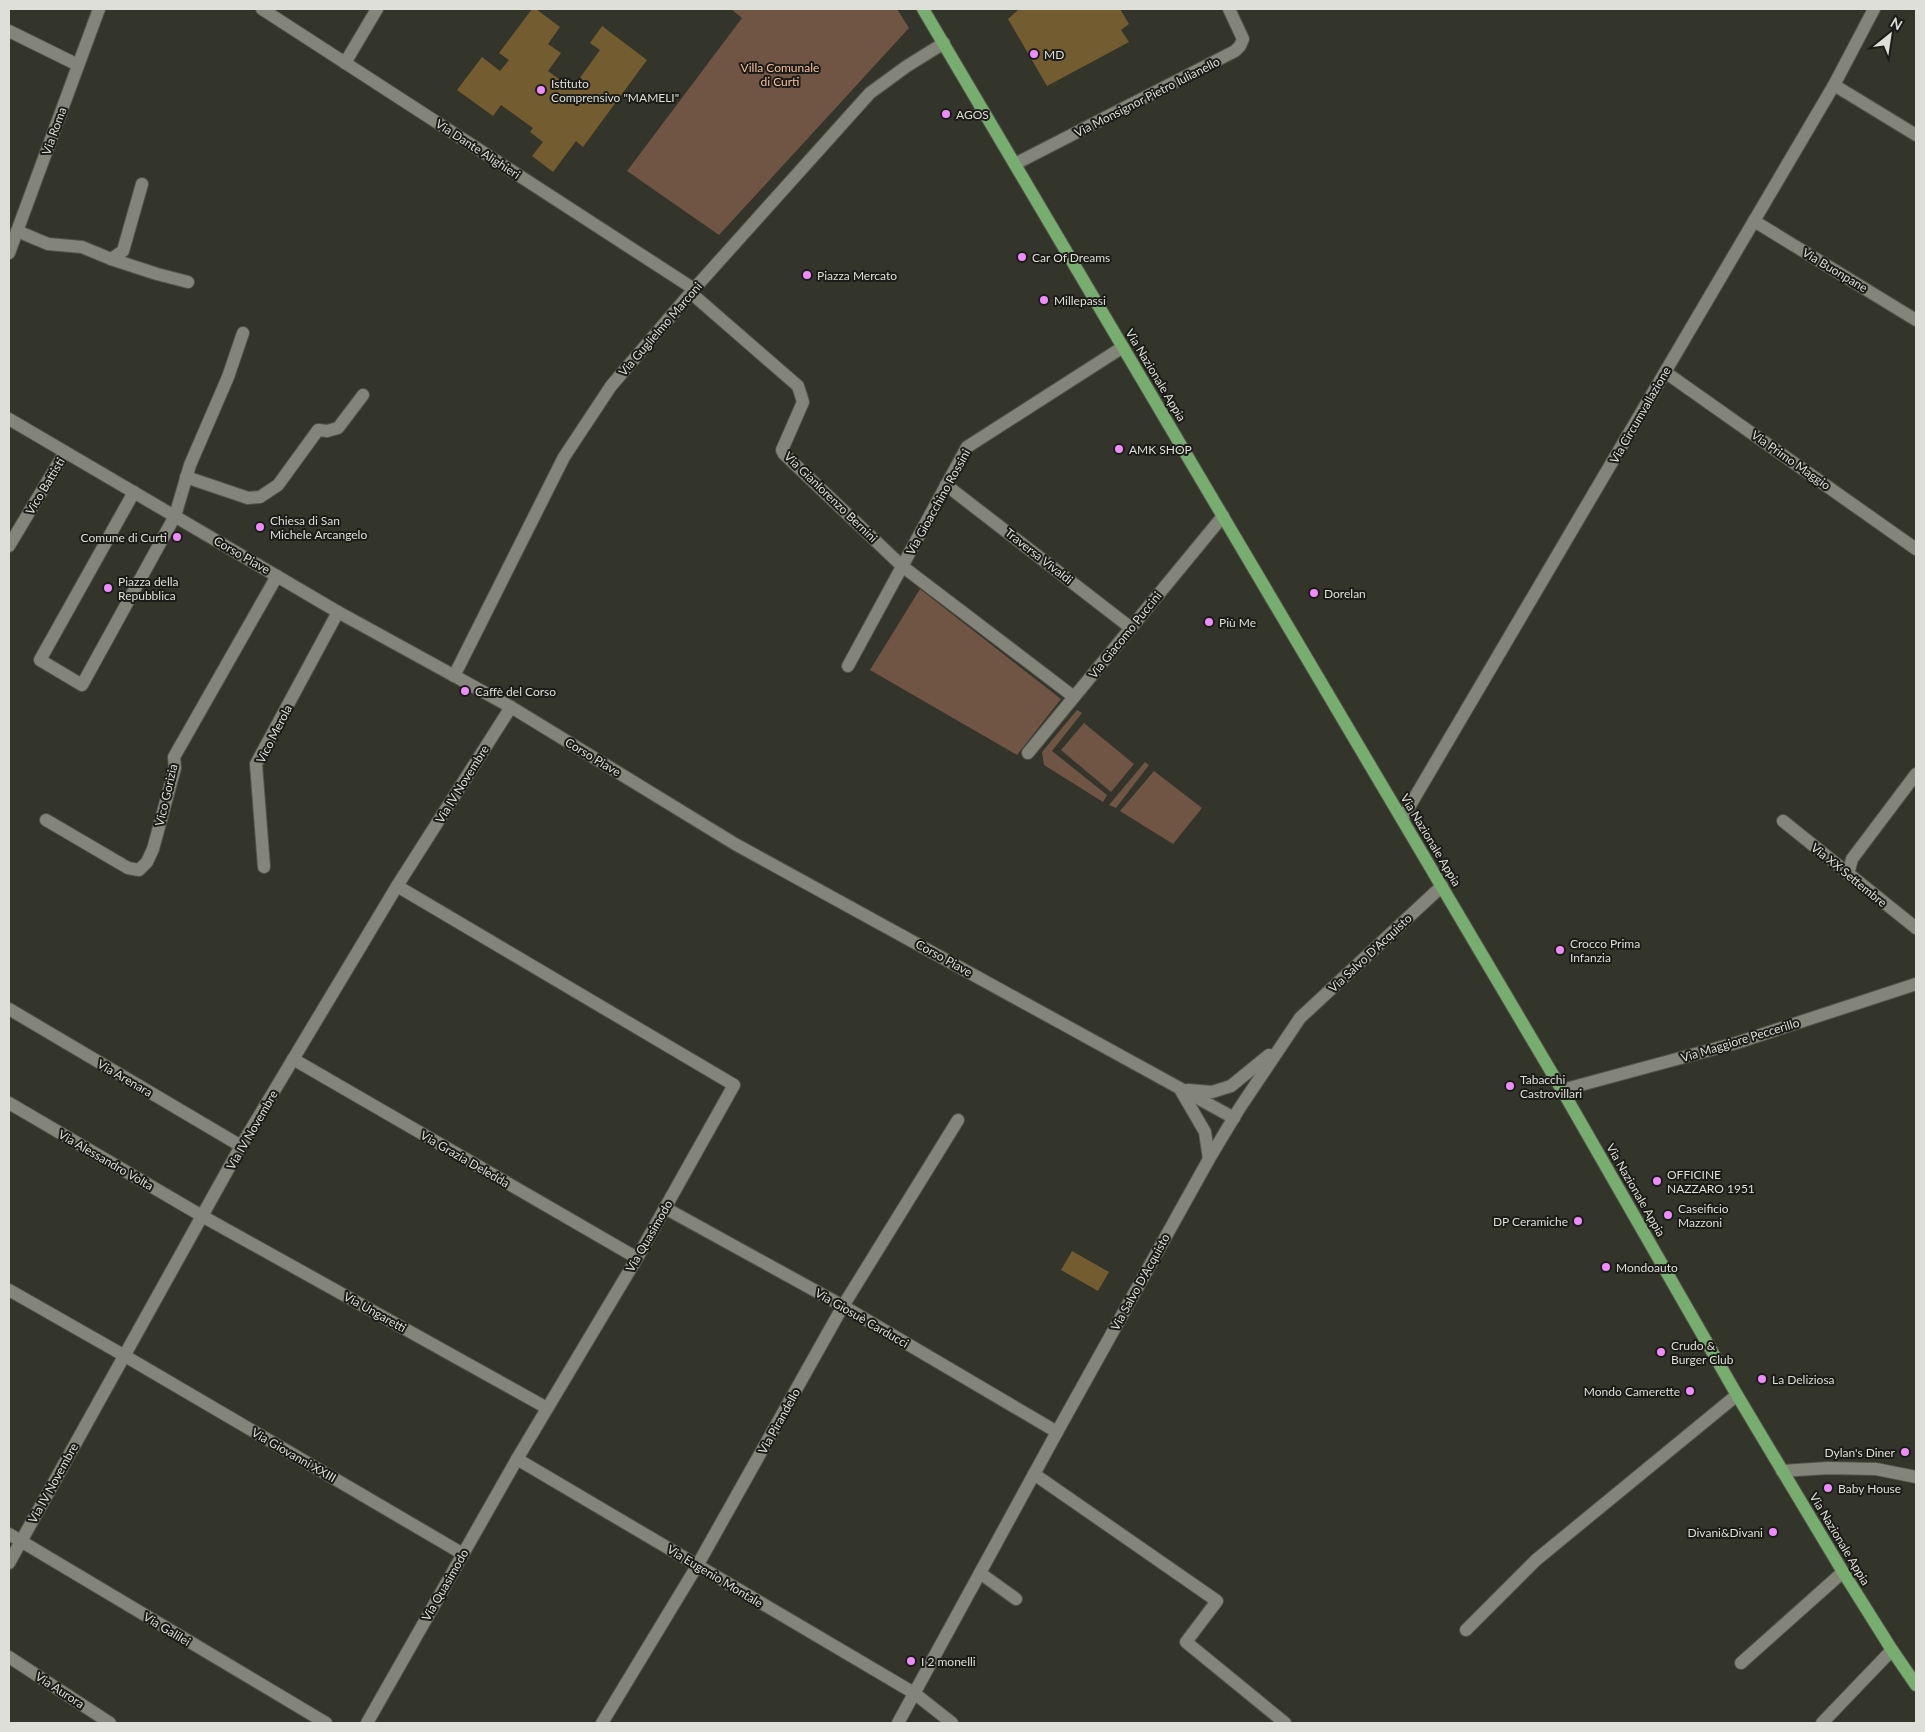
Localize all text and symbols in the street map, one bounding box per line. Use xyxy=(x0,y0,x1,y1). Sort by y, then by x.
north arrow xyxy=(1865,10,1915,60)
text: N xyxy=(1888,13,1906,33)
place label: MD xyxy=(1044,47,1064,62)
marker: MD xyxy=(1028,48,1040,60)
street label: Via Monsignor Pietro Iulianello xyxy=(1072,54,1222,140)
park label: Villa Comunale di Curti xyxy=(741,60,819,89)
place label: Istituto Comprensivo "MAMELI" xyxy=(551,76,679,105)
marker: Istituto Comprensivo "MAMELI" xyxy=(535,84,547,96)
street label: Via Roma xyxy=(38,105,70,157)
place label: AGOS xyxy=(956,107,989,122)
marker: AGOS xyxy=(940,108,952,120)
street label: Via Dante Alighieri xyxy=(433,116,523,182)
street label: Via Buonpane xyxy=(1800,245,1870,295)
place label: Car Of Dreams xyxy=(1032,250,1110,265)
marker: Car Of Dreams xyxy=(1016,251,1028,263)
place label: Piazza Mercato xyxy=(817,268,897,283)
marker: Piazza Mercato xyxy=(801,269,813,281)
street label: Via Guglielmo Marconi xyxy=(615,279,705,379)
place label: Millepassi xyxy=(1054,293,1106,308)
marker: Millepassi xyxy=(1038,294,1050,306)
street label: Via Nazionale Appia xyxy=(1123,326,1189,424)
street label: Via Circumvallazione xyxy=(1606,364,1674,466)
street label: Via Primo Maggio xyxy=(1749,427,1834,493)
place label: AMK SHOP xyxy=(1129,442,1192,457)
marker: AMK SHOP xyxy=(1113,443,1125,455)
street label: Via Gioacchino Rossini xyxy=(903,446,973,558)
street label: Via Gianlorenzo Bernini xyxy=(781,449,881,545)
street label: Vico Battisti xyxy=(22,455,68,517)
place label: Chiesa di San Michele Arcangelo xyxy=(270,513,367,542)
marker: Chiesa di San Michele Arcangelo xyxy=(254,521,266,533)
street label: Traversa Vivaldi xyxy=(1002,525,1076,587)
place label: Comune di Curti xyxy=(81,530,167,545)
marker: Comune di Curti xyxy=(171,531,183,543)
street label: Corso Piave xyxy=(211,533,273,577)
place label: Piazza della Repubblica xyxy=(118,574,179,603)
marker: Piazza della Repubblica xyxy=(102,582,114,594)
place label: Dorelan xyxy=(1324,586,1366,601)
marker: Dorelan xyxy=(1308,587,1320,599)
street label: Via Giacomo Puccini xyxy=(1085,588,1165,681)
place label: Più Me xyxy=(1219,615,1256,630)
marker: Più Me xyxy=(1203,616,1215,628)
place label: Caffè del Corso xyxy=(475,684,556,699)
marker: Caffè del Corso xyxy=(459,685,471,697)
street label: Vico Merola xyxy=(253,702,295,766)
street label: Corso Piave xyxy=(562,735,624,779)
street label: Via IV Novembre xyxy=(432,742,492,826)
street label: Vico Gorizia xyxy=(152,762,180,828)
street label: Via Nazionale Appia xyxy=(1398,791,1464,889)
street label: Via XX Settembre xyxy=(1808,840,1890,910)
street label: Via Salvo D'Acquisto xyxy=(1325,910,1415,995)
street label: Corso Piave xyxy=(913,936,975,980)
place label: Crocco Prima Infanzia xyxy=(1570,936,1640,965)
marker: Crocco Prima Infanzia xyxy=(1554,944,1566,956)
street label: Via Maggiore Peccerillo xyxy=(1679,1015,1801,1065)
street label: Via Arenara xyxy=(95,1056,155,1100)
place label: Tabacchi Castrovillari xyxy=(1520,1072,1582,1101)
marker: Tabacchi Castrovillari xyxy=(1504,1080,1516,1092)
street label: Via IV Novembre xyxy=(223,1088,281,1172)
street label: Via Alessandro Volta xyxy=(56,1127,156,1193)
street label: Via Grazia Deledda xyxy=(418,1127,512,1191)
street label: Via Nazionale Appia xyxy=(1603,1141,1669,1239)
place label: OFFICINE NAZZARO 1951 xyxy=(1667,1167,1755,1196)
marker: OFFICINE NAZZARO 1951 xyxy=(1651,1175,1663,1187)
street label: Via Quasimodo xyxy=(622,1197,676,1275)
place label: Caseificio Mazzoni xyxy=(1678,1201,1729,1230)
marker: Caseificio Mazzoni xyxy=(1662,1209,1674,1221)
place label: DP Ceramiche xyxy=(1493,1214,1568,1229)
marker: DP Ceramiche xyxy=(1572,1215,1584,1227)
street label: Via Salvo D'Acquisto xyxy=(1107,1231,1173,1333)
place label: Mondoauto xyxy=(1616,1260,1678,1275)
marker: Mondoauto xyxy=(1600,1261,1612,1273)
street label: Via Giosuè Carducci xyxy=(813,1285,912,1351)
street label: Via Ungaretti xyxy=(341,1289,409,1335)
place label: Crudo & Burger Club xyxy=(1671,1338,1734,1367)
marker: Crudo & Burger Club xyxy=(1655,1346,1667,1358)
place label: La Deliziosa xyxy=(1772,1372,1835,1387)
marker: La Deliziosa xyxy=(1756,1373,1768,1385)
place label: Mondo Camerette xyxy=(1584,1384,1680,1399)
street label: Via Pirandello xyxy=(755,1385,803,1456)
marker: Mondo Camerette xyxy=(1684,1385,1696,1397)
street label: Via Giovanni XXIII xyxy=(249,1425,339,1485)
street label: Via IV Novembre xyxy=(25,1440,81,1526)
place label: Dylan's Diner xyxy=(1824,1445,1896,1460)
marker: Dylan's Diner xyxy=(1899,1446,1911,1458)
place label: Baby House xyxy=(1838,1481,1901,1496)
marker: Baby House xyxy=(1822,1482,1834,1494)
street label: Via Nazionale Appia xyxy=(1807,1490,1873,1588)
place label: Divani&Divani xyxy=(1687,1525,1763,1540)
marker: Divani&Divani xyxy=(1767,1526,1779,1538)
street label: Via Eugenio Montale xyxy=(664,1541,766,1611)
street label: Via Quasimodo xyxy=(418,1546,472,1624)
street label: Via Galilei xyxy=(141,1609,193,1649)
place label: I 2 monelli xyxy=(921,1654,976,1669)
marker: I 2 monelli xyxy=(905,1655,917,1667)
street label: Via Aurora xyxy=(33,1669,87,1711)

